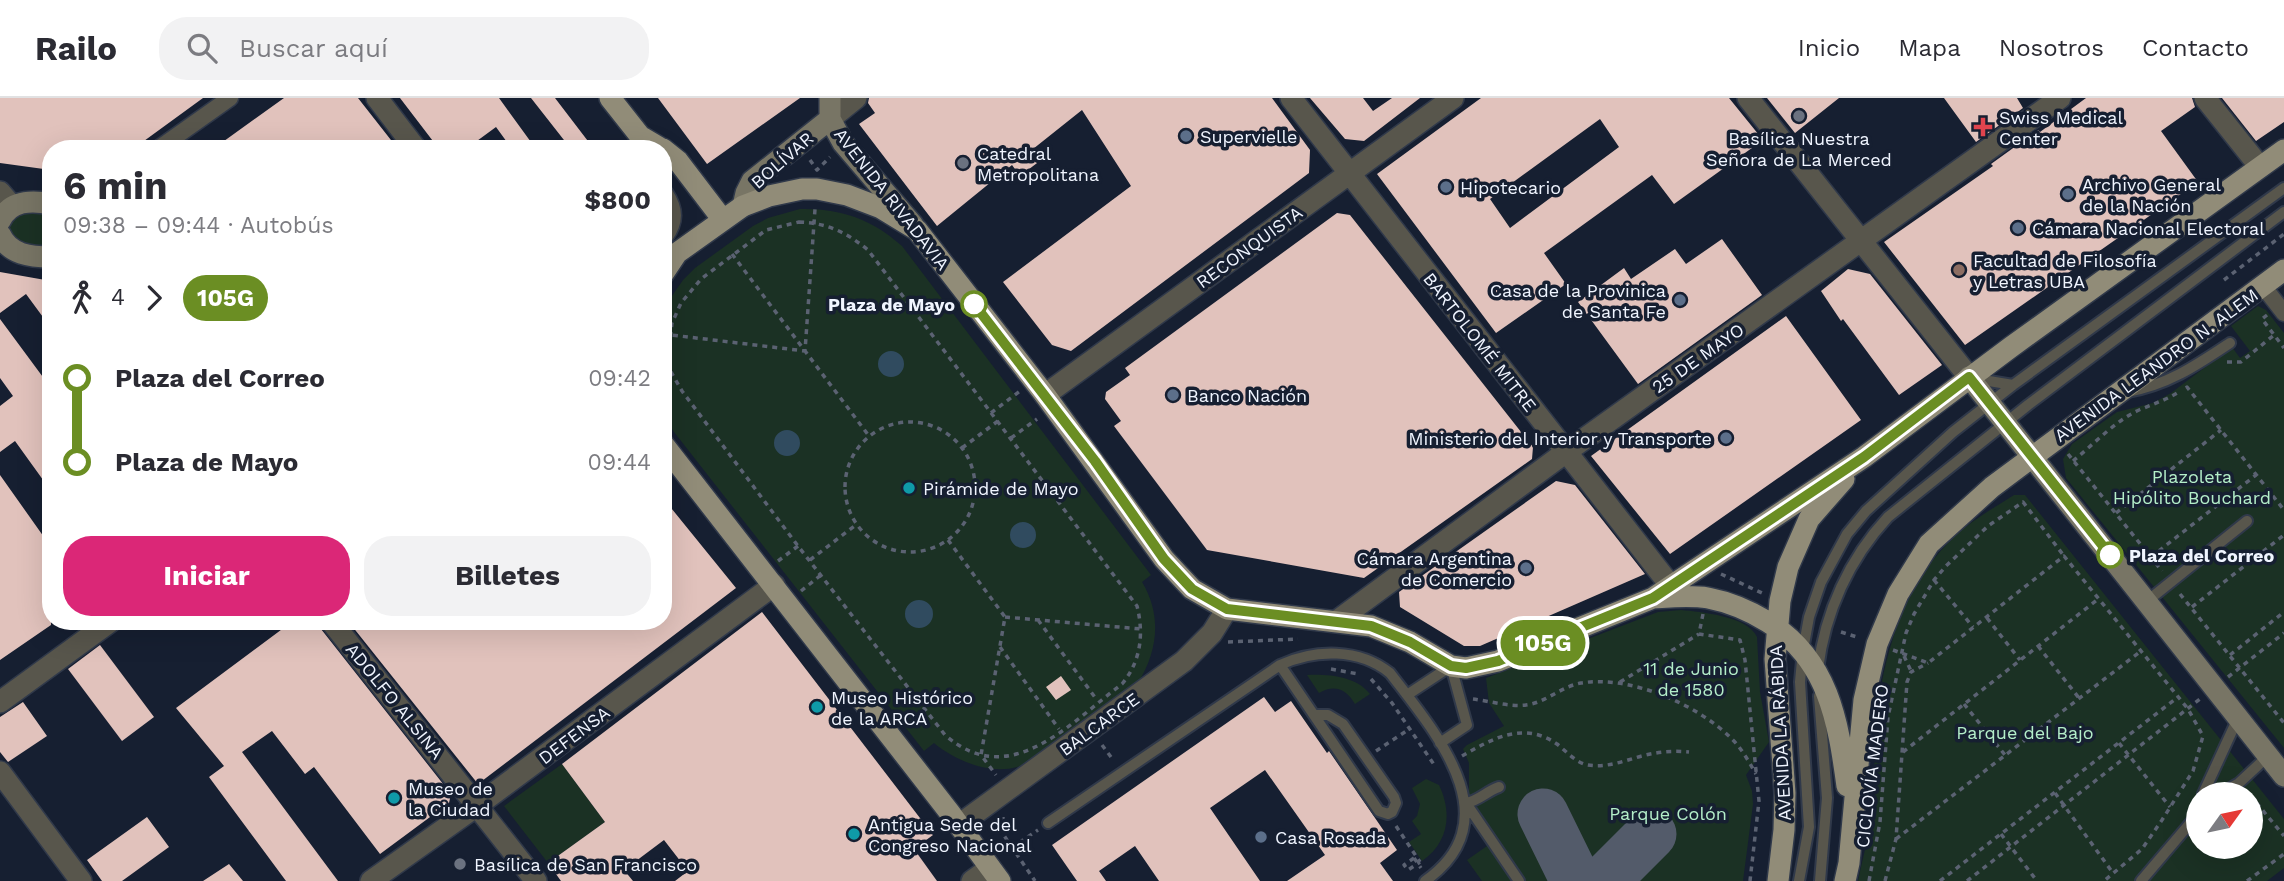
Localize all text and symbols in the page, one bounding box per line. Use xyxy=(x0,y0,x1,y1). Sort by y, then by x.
search box xyxy=(159,17,649,80)
text: Railo xyxy=(35,29,117,68)
icon: search xyxy=(183,29,221,67)
text: Buscar aquí xyxy=(239,33,388,63)
text: Inicio xyxy=(1798,34,1860,62)
text: Mapa xyxy=(1898,34,1961,62)
text: Nosotros xyxy=(1999,34,2104,62)
text: Contacto xyxy=(2142,34,2249,62)
place label: Swiss Medical Center xyxy=(1999,107,2123,149)
marker: Basílica Nuestra Señora de La Merced xyxy=(1791,108,1807,124)
marker: Swiss Medical Center xyxy=(1973,117,1993,137)
street label: AVENIDA RIVADAVIA xyxy=(830,124,954,274)
place label: Supervielle xyxy=(1200,126,1298,147)
street label: BOLÍVAR xyxy=(747,127,817,193)
marker: Supervielle xyxy=(1178,128,1194,144)
place label: Basílica Nuestra Señora de La Merced xyxy=(1706,128,1892,170)
place label: Catedral Metropolitana xyxy=(977,143,1099,185)
marker: Catedral Metropolitana xyxy=(955,155,971,171)
text: 6 min xyxy=(63,164,168,208)
place label: Archivo General de la Nación xyxy=(2082,174,2221,216)
place label: Hipotecario xyxy=(1460,177,1561,198)
marker: Hipotecario xyxy=(1438,179,1454,195)
text: $800 xyxy=(585,185,651,215)
marker: Archivo General de la Nación xyxy=(2060,186,2076,202)
street label: RECONQUISTA xyxy=(1192,201,1306,292)
text: 09:38 – 09:44 · Autobús xyxy=(63,212,334,239)
place label: Cámara Nacional Electoral xyxy=(2032,218,2265,239)
marker: Cámara Nacional Electoral xyxy=(2010,220,2026,236)
place label: Facultad de Filosofía y Letras UBA xyxy=(1973,250,2157,292)
marker: Facultad de Filosofía y Letras UBA xyxy=(1951,262,1967,278)
street label: BARTOLOMÉ MITRE xyxy=(1419,268,1541,416)
icon: walk xyxy=(63,279,101,317)
icon: forward xyxy=(135,279,173,317)
place label: Casa de la Provinica de Santa Fe xyxy=(1490,280,1666,322)
text: 4 xyxy=(111,284,125,311)
text: 105G xyxy=(197,284,254,312)
street label: AVENIDA LEANDRO N. ALEM xyxy=(2050,284,2262,446)
marker: Plaza de Mayo xyxy=(961,291,987,317)
marker: Casa de la Provinica de Santa Fe xyxy=(1672,292,1688,308)
place label: Plaza de Mayo xyxy=(828,294,955,315)
street label: 25 DE MAYO xyxy=(1648,319,1748,397)
text: Plaza del Correo xyxy=(115,363,325,393)
text: 09:42 xyxy=(588,365,651,392)
place label: Banco Nación xyxy=(1187,385,1307,406)
marker: Banco Nación xyxy=(1165,387,1181,403)
place label: Ministerio del Interior y Transporte xyxy=(1408,428,1712,449)
marker: Ministerio del Interior y Transporte xyxy=(1718,430,1734,446)
text: Plaza de Mayo xyxy=(115,447,298,477)
text: 09:44 xyxy=(588,449,651,476)
park label: Plazoleta Hipólito Bouchard xyxy=(2113,466,2271,508)
place label: Pirámide de Mayo xyxy=(923,478,1079,499)
marker: Pirámide de Mayo xyxy=(901,480,917,496)
button: Iniciar xyxy=(63,536,350,616)
button: Billetes xyxy=(364,536,651,616)
marker: Plaza del Correo xyxy=(2097,542,2123,568)
place label: Plaza del Correo xyxy=(2129,545,2274,566)
place label: Cámara Argentina de Comercio xyxy=(1356,548,1512,590)
marker: Cámara Argentina de Comercio xyxy=(1518,560,1534,576)
line badge: 105G xyxy=(1494,620,1592,666)
text: 105G xyxy=(1515,629,1572,657)
street label: ADOLFO ALSINA xyxy=(342,639,448,763)
street label: AVENIDA LA RÁBIDA xyxy=(1765,645,1795,821)
park label: 11 de Junio de 1580 xyxy=(1643,658,1739,700)
street label: CICLOVÍA MADERO xyxy=(1852,683,1892,849)
place label: Museo Histórico de la ARCA xyxy=(831,687,973,729)
street label: BALCARCE xyxy=(1055,688,1143,760)
marker: Museo Histórico de la ARCA xyxy=(809,699,825,715)
street label: DEFENSA xyxy=(534,701,614,768)
park label: Parque del Bajo xyxy=(1956,722,2094,743)
place label: Museo de la Ciudad xyxy=(408,778,493,820)
north arrow xyxy=(2186,782,2263,859)
map controls xyxy=(2186,782,2263,859)
marker: Museo de la Ciudad xyxy=(386,790,402,806)
park label: Parque Colón xyxy=(1609,803,1727,824)
place label: Antigua Sede del Congreso Nacional xyxy=(868,814,1032,856)
marker: Antigua Sede del Congreso Nacional xyxy=(846,826,862,842)
place label: Casa Rosada xyxy=(1275,827,1387,848)
marker: Casa Rosada xyxy=(1253,829,1269,845)
place label: Basílica de San Francisco xyxy=(474,854,697,875)
marker: Basílica de San Francisco xyxy=(452,856,468,872)

